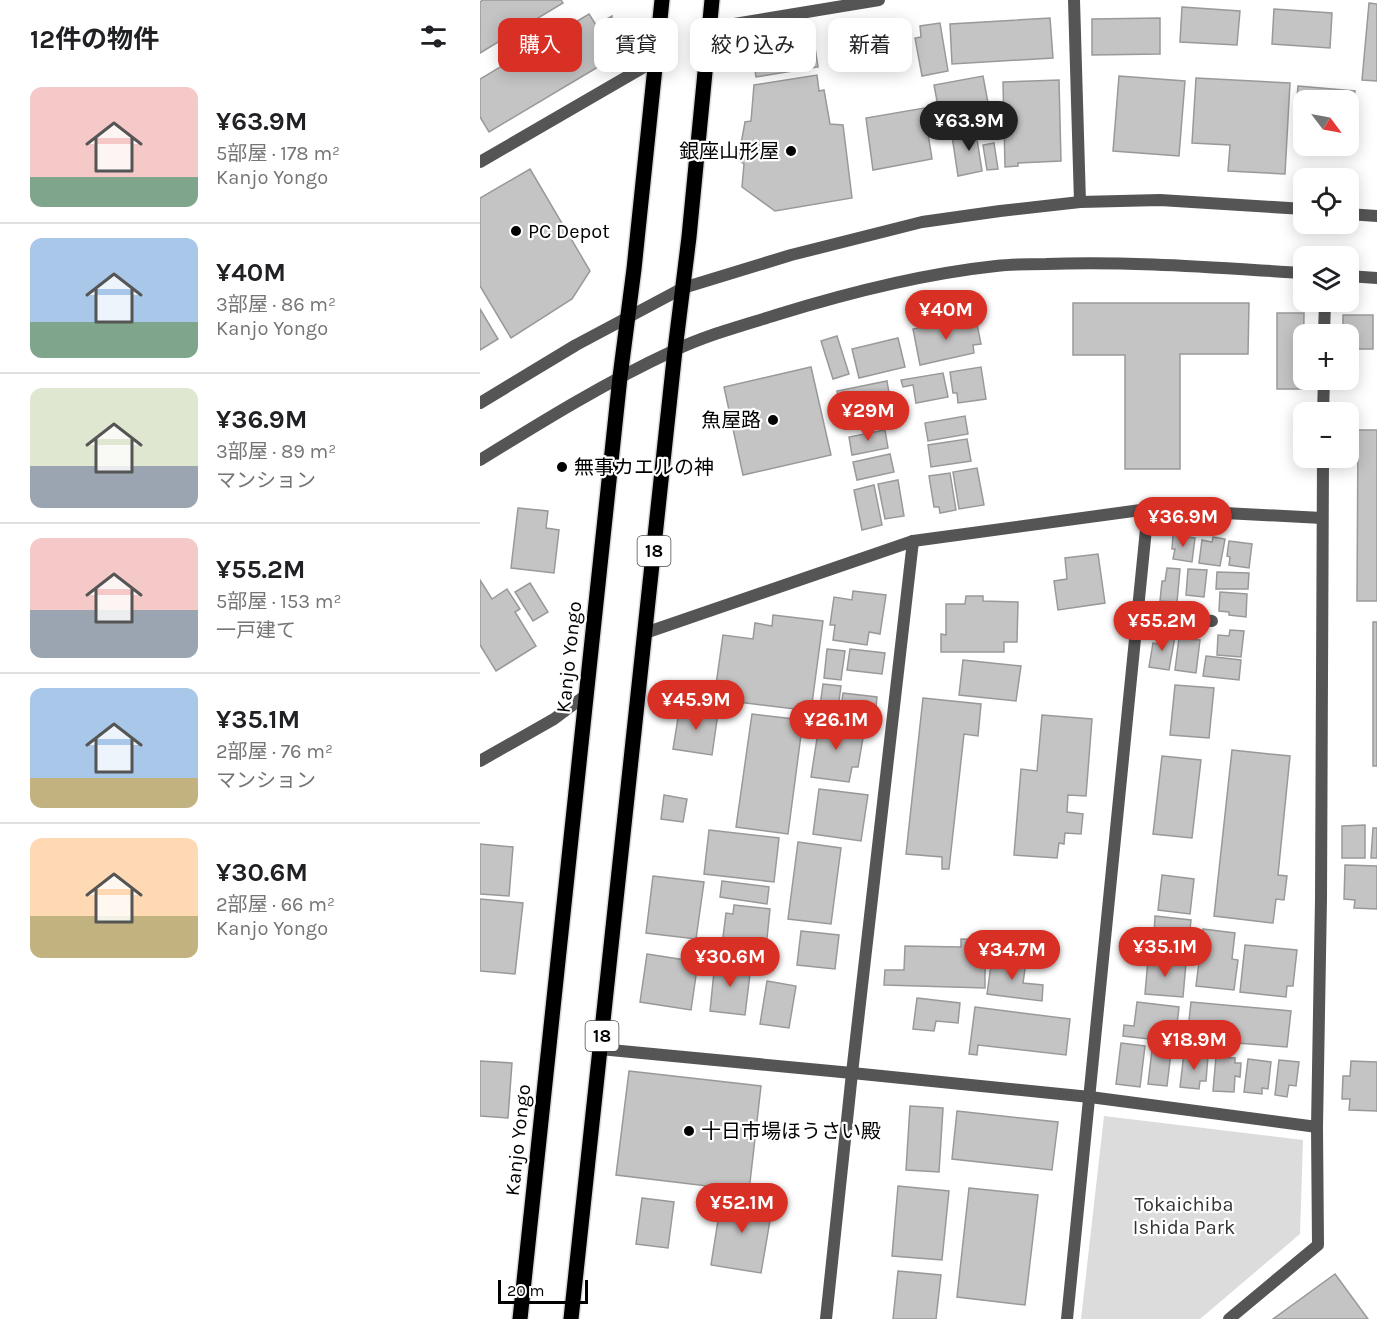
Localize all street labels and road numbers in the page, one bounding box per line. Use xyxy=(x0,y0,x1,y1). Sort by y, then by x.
road number: 18 xyxy=(638,536,670,566)
street label: Kanjo Yongo xyxy=(552,600,586,714)
road number: 18 xyxy=(586,1021,618,1051)
street label: Kanjo Yongo xyxy=(501,1083,535,1197)

